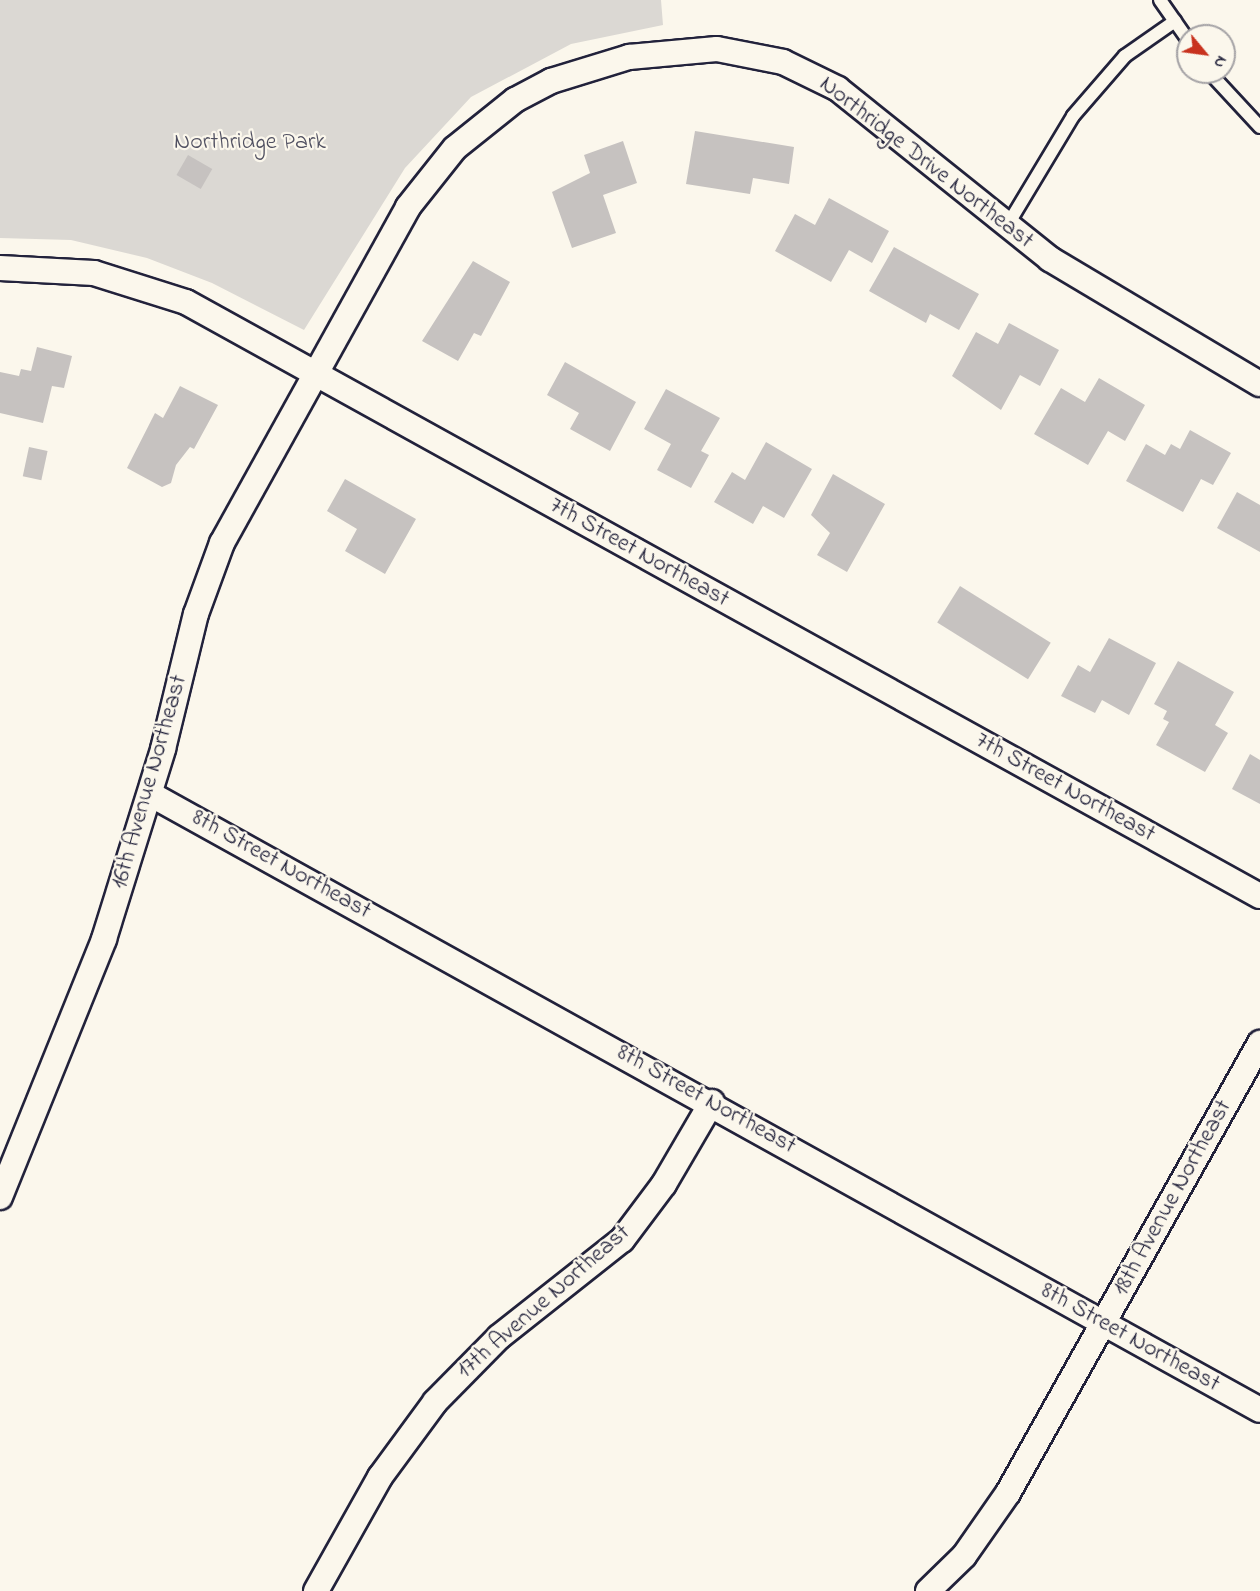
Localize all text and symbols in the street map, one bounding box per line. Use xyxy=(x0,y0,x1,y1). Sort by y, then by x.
north arrow xyxy=(1176,24,1236,84)
text: N xyxy=(1207,51,1233,72)
street label: Northridge Drive Northeast xyxy=(813,70,1039,256)
park label: Northridge Park xyxy=(174,129,326,157)
street label: 7th Street Northeast xyxy=(544,492,734,614)
street label: 16th Avenue Northeast xyxy=(106,672,194,892)
street label: 7th Street Northeast xyxy=(970,727,1160,849)
street label: 8th Street Northeast xyxy=(186,804,376,926)
street label: 8th Street Northeast xyxy=(611,1039,801,1161)
street label: 18th Avenue Northeast xyxy=(1107,1095,1239,1301)
street label: 17th Avenue Northeast xyxy=(451,1219,637,1385)
street label: 8th Street Northeast xyxy=(1035,1277,1225,1399)

